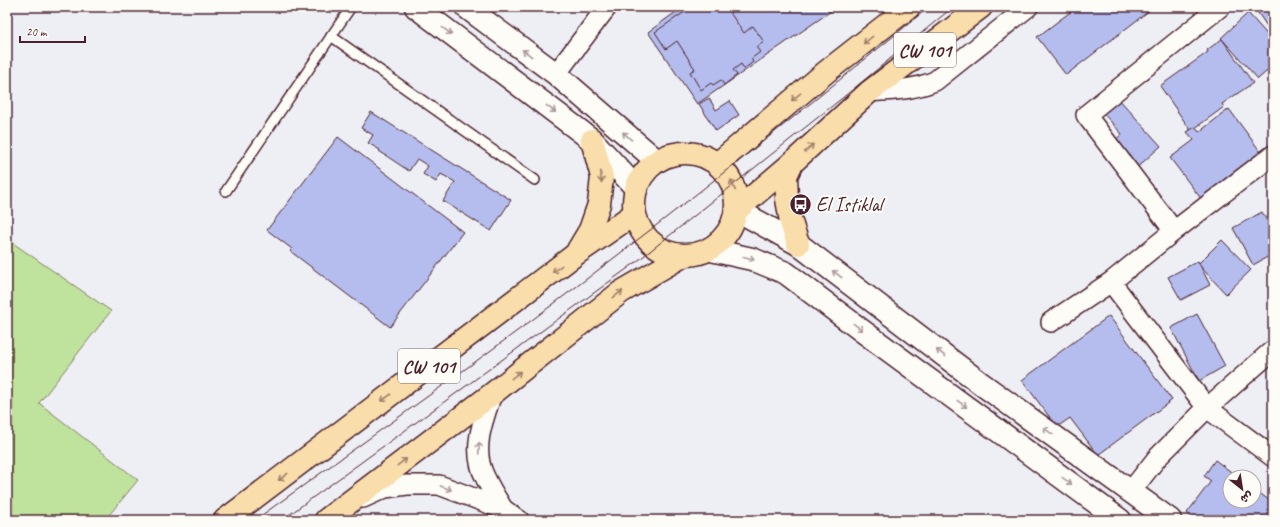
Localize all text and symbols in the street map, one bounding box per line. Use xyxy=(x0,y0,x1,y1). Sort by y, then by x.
scale bar xyxy=(20,18,85,44)
text: 20 m xyxy=(26,24,48,40)
one-way arrow xyxy=(441,26,452,35)
road number: CW 101 xyxy=(894,33,956,67)
one-way arrow xyxy=(862,36,873,44)
one-way arrow xyxy=(522,49,533,57)
one-way arrow xyxy=(791,93,802,102)
one-way arrow xyxy=(545,105,556,113)
one-way arrow xyxy=(622,131,632,141)
one-way arrow xyxy=(804,144,814,153)
one-way arrow xyxy=(597,171,604,184)
one-way arrow xyxy=(728,180,736,192)
bus stop icon: El Istiklal xyxy=(787,191,813,217)
place label: El Istiklal xyxy=(816,192,886,217)
one-way arrow xyxy=(742,255,755,263)
one-way arrow xyxy=(551,264,562,273)
one-way arrow xyxy=(832,270,843,278)
one-way arrow xyxy=(613,290,624,299)
one-way arrow xyxy=(852,323,863,331)
one-way arrow xyxy=(935,348,946,357)
road number: CW 101 xyxy=(398,349,460,383)
one-way arrow xyxy=(511,370,522,379)
one-way arrow xyxy=(381,394,392,402)
one-way arrow xyxy=(957,400,968,408)
one-way arrow xyxy=(1042,427,1053,435)
one-way arrow xyxy=(476,442,483,455)
one-way arrow xyxy=(396,458,407,466)
north arrow xyxy=(1222,469,1262,509)
one-way arrow xyxy=(277,473,288,481)
one-way arrow xyxy=(1061,477,1072,485)
one-way arrow xyxy=(439,484,451,492)
text: ش xyxy=(1238,489,1256,507)

